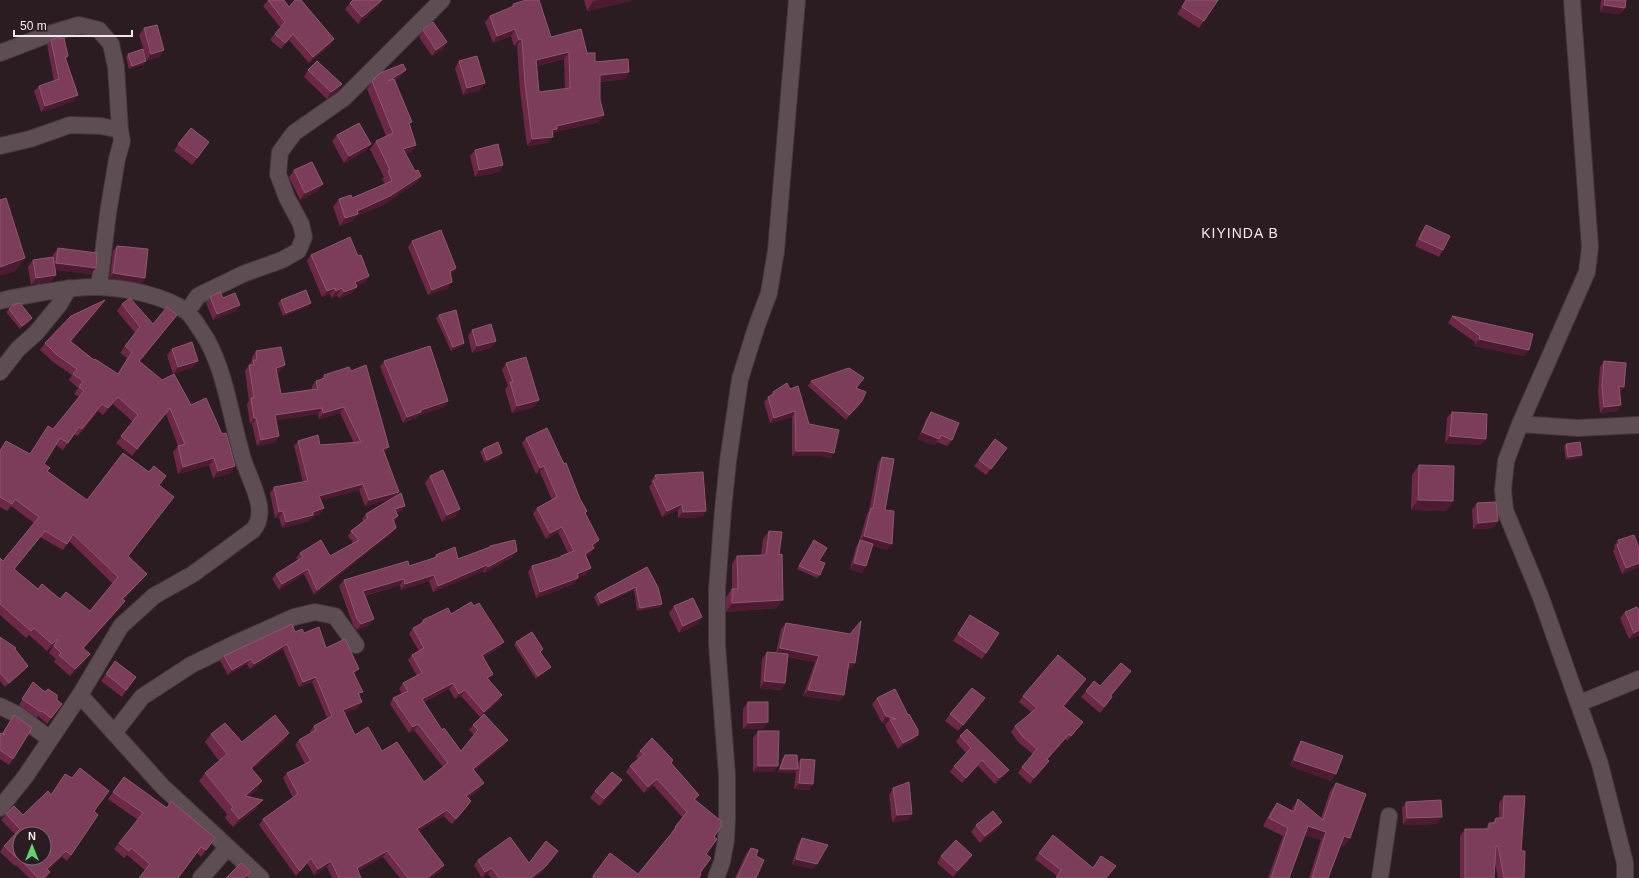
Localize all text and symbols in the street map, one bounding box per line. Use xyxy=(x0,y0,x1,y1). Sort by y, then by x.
scale bar xyxy=(14,12,132,38)
text: 50 m xyxy=(20,19,47,33)
district label: KIYINDA B xyxy=(1201,225,1279,241)
north arrow xyxy=(12,826,52,866)
text: N xyxy=(28,830,36,842)

